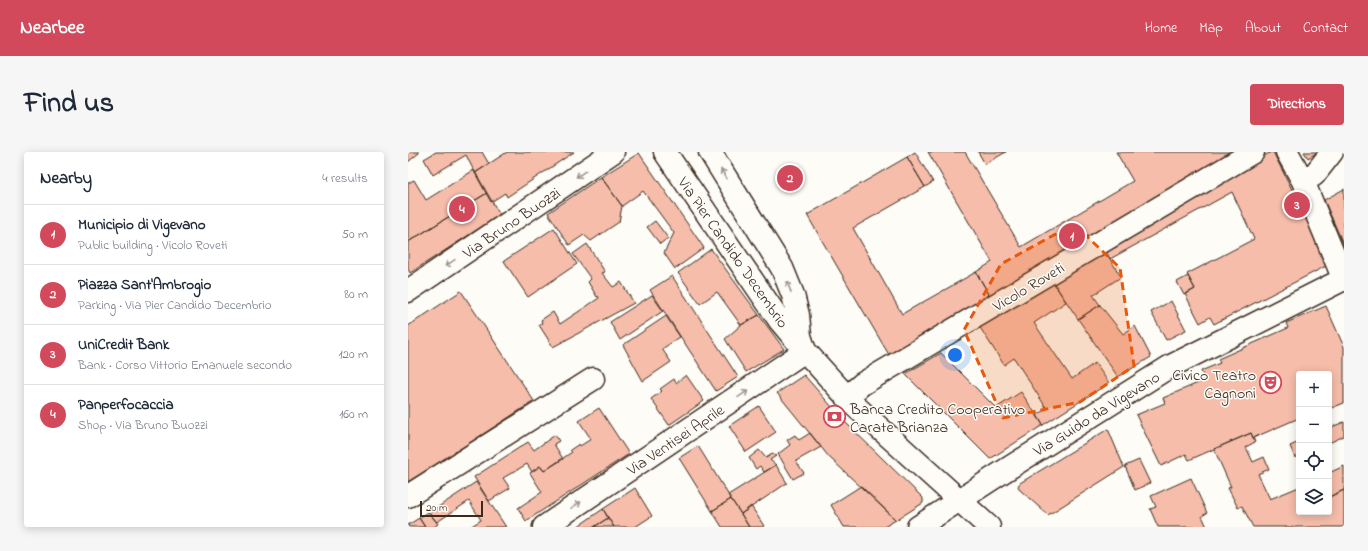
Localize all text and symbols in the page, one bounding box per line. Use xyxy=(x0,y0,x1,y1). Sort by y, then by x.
text: Nearbee xyxy=(20,15,85,42)
text: Home xyxy=(1145,18,1177,39)
text: Map xyxy=(1199,18,1223,39)
text: About xyxy=(1245,18,1281,39)
text: Contact xyxy=(1303,18,1348,39)
text: Find us xyxy=(24,84,114,125)
button: Directions xyxy=(1250,84,1344,125)
pin: 2 xyxy=(777,163,803,193)
text: Nearby xyxy=(40,166,92,191)
text: 4 results xyxy=(322,169,368,188)
one-way arrow xyxy=(720,169,728,180)
one-way arrow xyxy=(576,170,587,178)
street label: Via Pier Candido Decembrio xyxy=(670,172,794,334)
street label: Via Bruno Buozzi xyxy=(458,182,566,266)
pin: 3 xyxy=(1284,190,1310,220)
pin: 4 xyxy=(449,194,475,224)
text: Municipio di Vigevano xyxy=(78,214,205,236)
pin: 1 xyxy=(1059,221,1085,251)
text: 1 xyxy=(51,225,55,244)
text: 50 m xyxy=(342,225,368,244)
text: Public building · Vicolo Roveti xyxy=(78,236,227,255)
street label: Vicolo Roveti xyxy=(988,257,1070,319)
one-way arrow xyxy=(445,259,456,267)
text: Piazza Sant'Ambrogio xyxy=(78,274,211,296)
one-way arrow xyxy=(785,281,793,293)
text: 2 xyxy=(50,285,56,304)
text: 80 m xyxy=(344,285,368,304)
text: Parking · Via Pier Candido Decembrio xyxy=(78,296,272,315)
text: UniCredit Bank xyxy=(78,334,169,356)
text: 3 xyxy=(50,345,56,364)
text: 120 m xyxy=(338,345,368,364)
your location xyxy=(945,345,965,365)
text: Bank · Corso Vittorio Emanuele secondo xyxy=(78,356,292,375)
place label: Civico Teatro Cagnoni xyxy=(1172,364,1256,406)
street label: Via Guido da Vigevano xyxy=(1028,366,1165,464)
theatre icon: Civico Teatro Cagnoni xyxy=(1258,370,1284,396)
map controls xyxy=(1296,371,1332,515)
button: + xyxy=(1296,371,1332,407)
one-way arrow xyxy=(737,390,748,398)
text: Panperfocaccia xyxy=(78,394,174,416)
place label: Banca Credito Cooperativo Carate Brianza xyxy=(849,398,1025,440)
street label: Via Ventisei Aprile xyxy=(622,399,730,483)
bank icon: Banca Credito Cooperativo Carate Brianza xyxy=(821,404,847,430)
text: 4 xyxy=(50,405,56,424)
text: 160 m xyxy=(339,405,368,424)
button: − xyxy=(1296,407,1332,443)
text: Shop · Via Bruno Buozzi xyxy=(78,416,208,435)
button: locate xyxy=(1296,443,1332,479)
button: layers xyxy=(1296,479,1332,515)
scale bar xyxy=(420,499,483,518)
text: 20 m xyxy=(426,500,448,516)
one-way arrow xyxy=(570,501,581,509)

